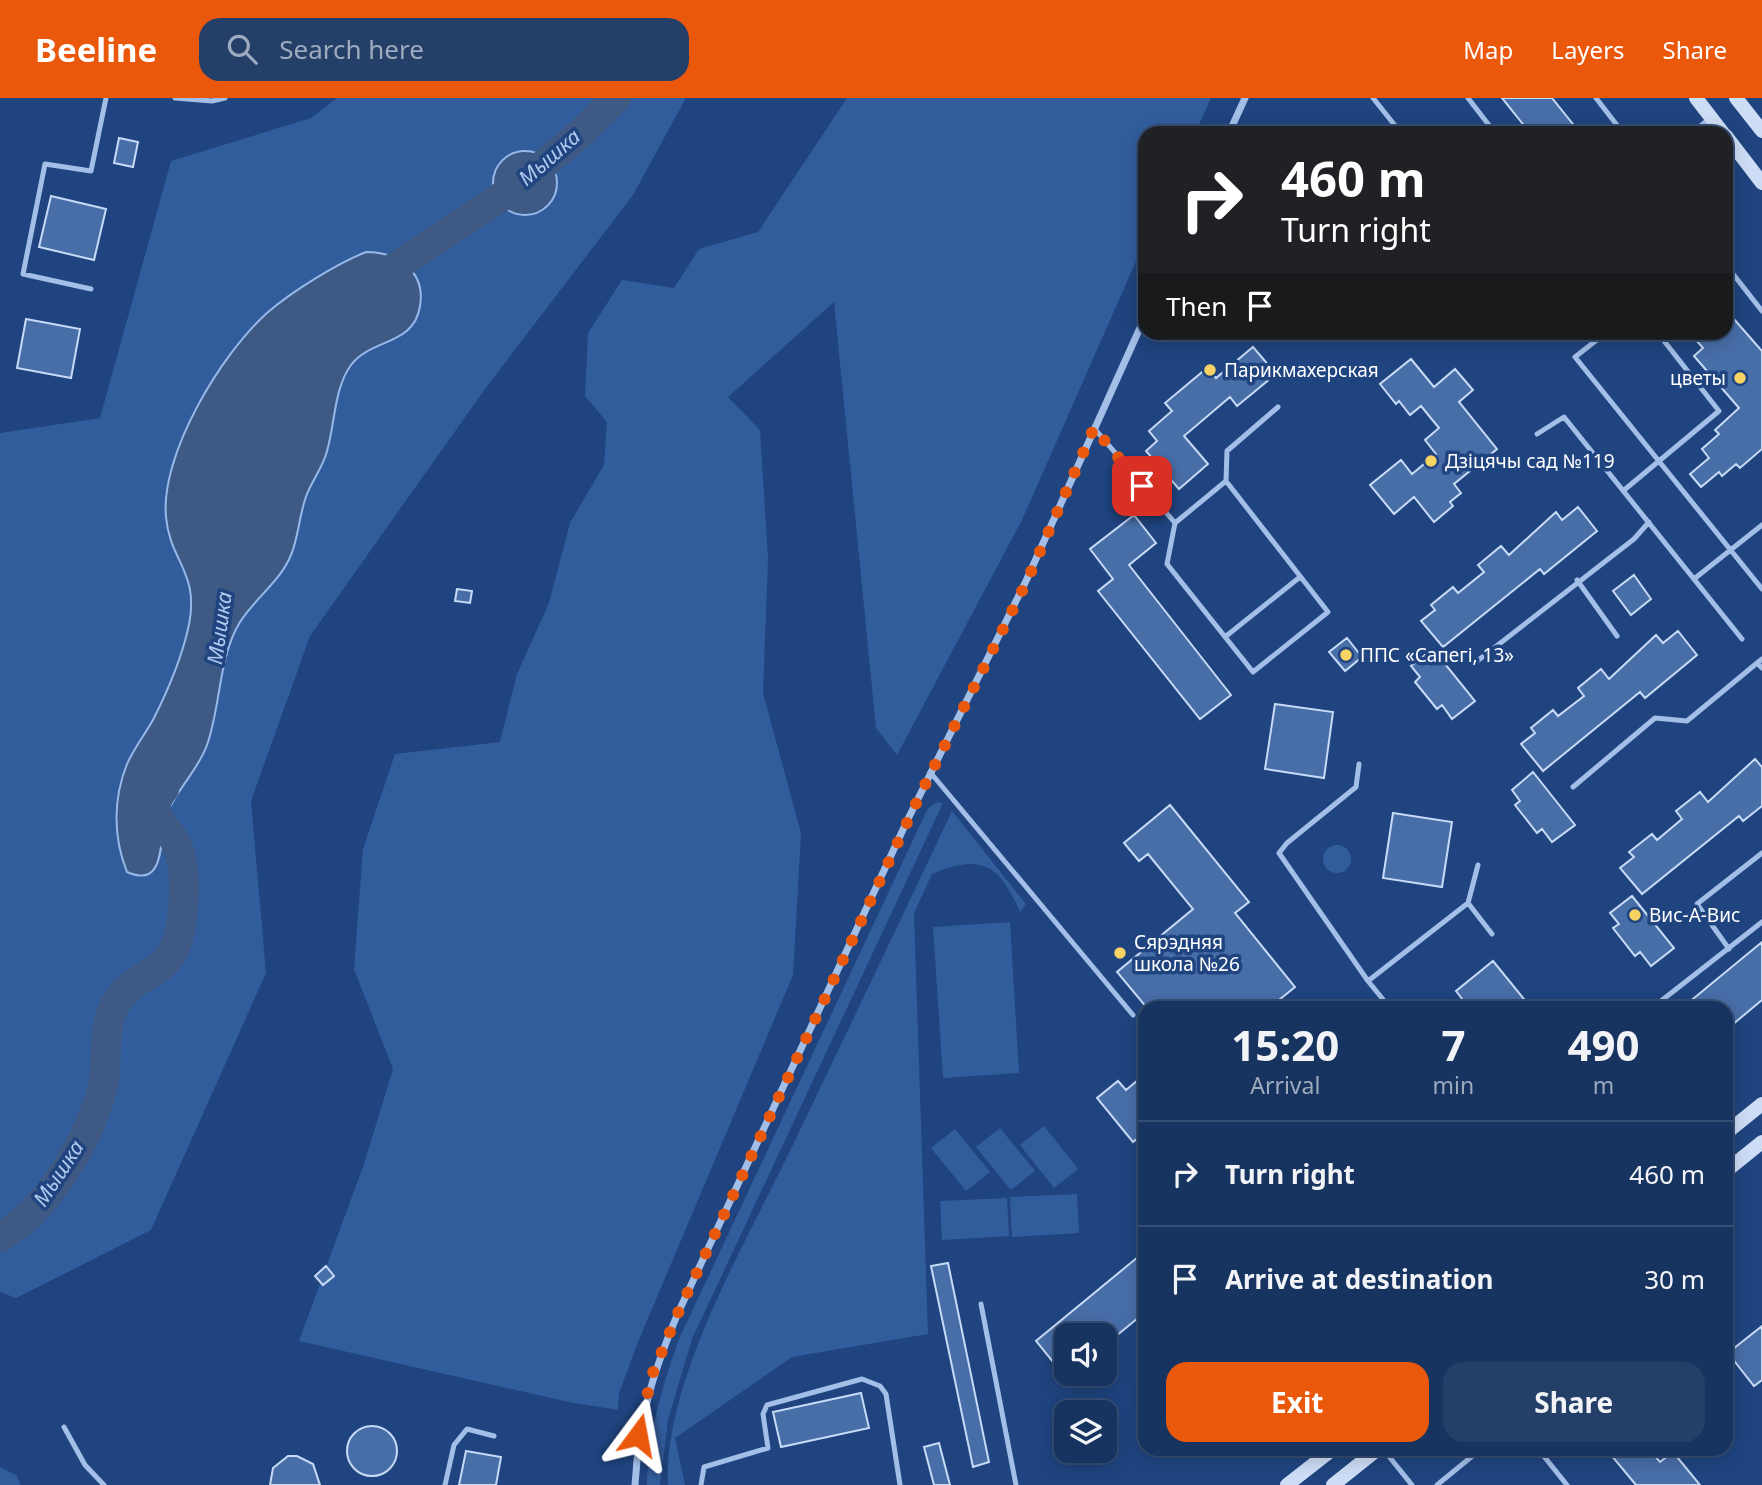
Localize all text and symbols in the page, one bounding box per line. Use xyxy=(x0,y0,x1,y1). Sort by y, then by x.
search box xyxy=(199,18,689,81)
text: Beeline xyxy=(35,27,157,72)
icon: search xyxy=(223,30,261,68)
text: Search here xyxy=(279,31,424,67)
text: Map xyxy=(1463,33,1513,66)
text: Layers xyxy=(1551,33,1625,66)
text: Share xyxy=(1663,33,1727,66)
water label: Мышка xyxy=(512,122,586,192)
text: 460 m xyxy=(1281,145,1426,211)
icon: right xyxy=(1166,154,1257,245)
text: Turn right xyxy=(1281,208,1431,251)
icon: arrive xyxy=(1241,287,1279,325)
text: Then xyxy=(1166,288,1227,324)
place label: Парикмахерская xyxy=(1224,357,1379,383)
marker: Парикмахерская xyxy=(1202,362,1218,378)
place label: цветы xyxy=(1670,365,1726,391)
marker: цветы xyxy=(1732,370,1748,386)
place label: Дзіцячы сад №119 xyxy=(1445,448,1615,474)
marker: Дзіцячы сад №119 xyxy=(1423,453,1439,469)
pin xyxy=(1112,456,1172,516)
icon: arrive xyxy=(1123,467,1161,505)
water label: Мышка xyxy=(200,590,238,666)
place label: ППС «Сапегі, 13» xyxy=(1360,642,1514,668)
marker: ППС «Сапегі, 13» xyxy=(1338,647,1354,663)
place label: Вис-А-Вис xyxy=(1649,902,1740,928)
marker: Вис-А-Вис xyxy=(1627,907,1643,923)
place label: Сярэдняя школа №26 xyxy=(1134,929,1240,977)
marker: Сярэдняя школа №26 xyxy=(1112,945,1128,961)
text: 15:20 xyxy=(1231,1016,1339,1073)
text: 7 xyxy=(1441,1016,1465,1073)
text: 490 xyxy=(1568,1016,1640,1073)
text: Arrival xyxy=(1250,1069,1320,1101)
text: min xyxy=(1433,1069,1474,1101)
text: m xyxy=(1593,1069,1614,1101)
water label: Мышка xyxy=(26,1135,90,1211)
icon: right xyxy=(1166,1155,1204,1193)
text: Turn right xyxy=(1225,1156,1355,1192)
text: 460 m xyxy=(1629,1156,1705,1192)
icon: arrive xyxy=(1166,1260,1204,1298)
text: Arrive at destination xyxy=(1225,1261,1494,1297)
text: 30 m xyxy=(1644,1261,1705,1297)
map controls xyxy=(1054,1323,1117,1463)
button: sound xyxy=(1054,1323,1117,1386)
button: Exit xyxy=(1166,1362,1429,1442)
button: Share xyxy=(1443,1362,1705,1442)
position arrow xyxy=(601,1398,675,1472)
button: layers xyxy=(1054,1400,1117,1463)

